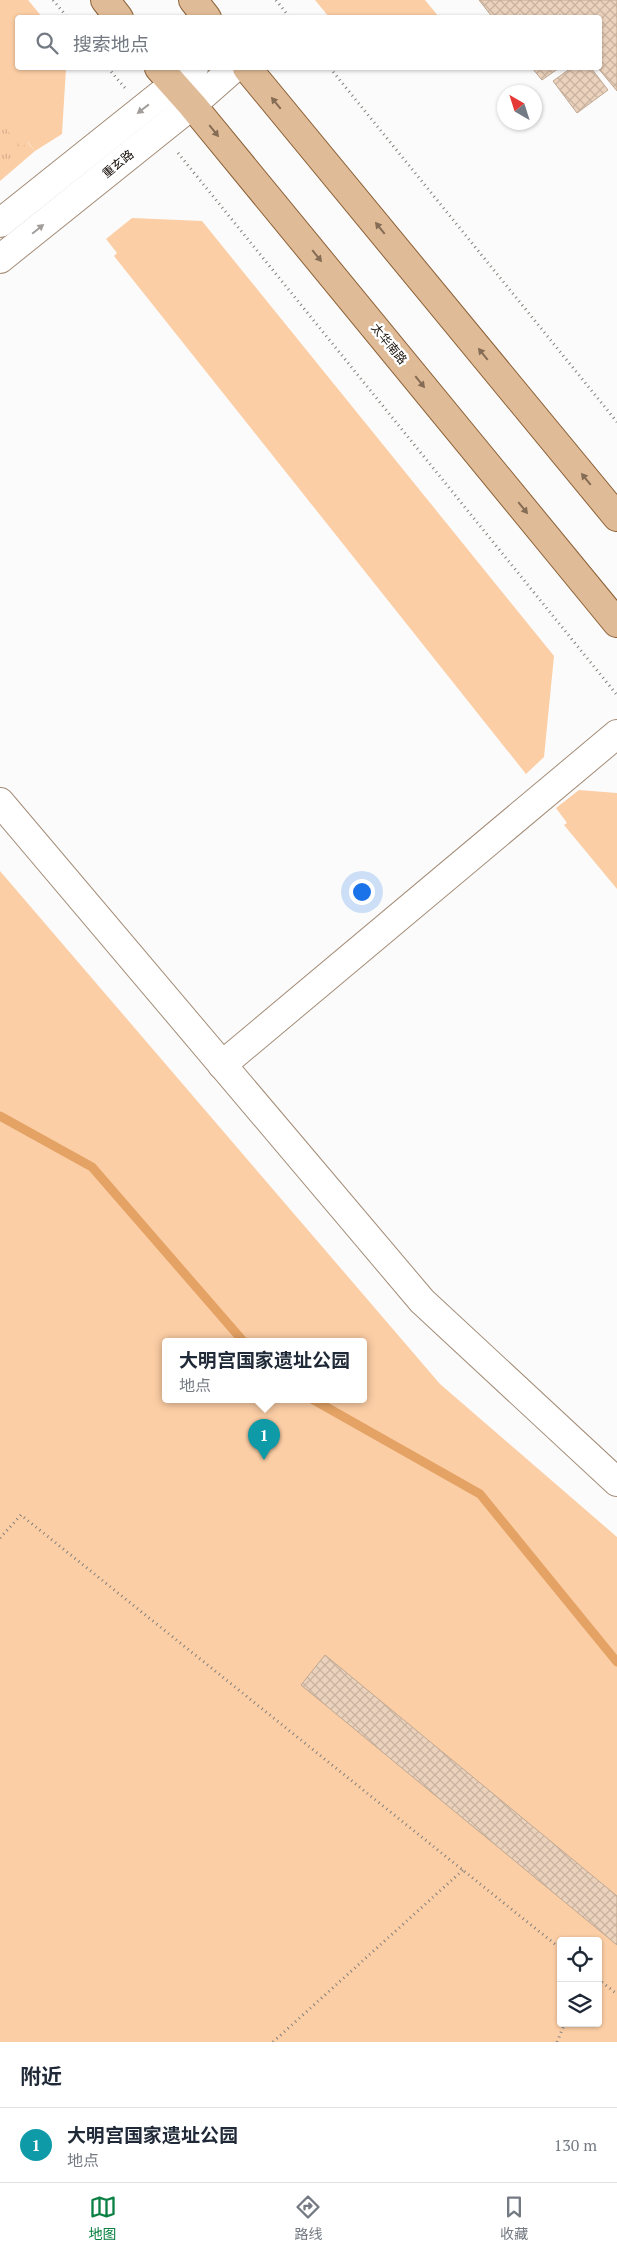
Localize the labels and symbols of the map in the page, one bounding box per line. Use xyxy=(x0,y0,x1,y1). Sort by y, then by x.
north arrow xyxy=(497,85,542,130)
one-way arrow xyxy=(271,97,282,110)
one-way arrow xyxy=(137,104,150,115)
one-way arrow xyxy=(208,124,219,137)
street label: 重玄路 xyxy=(99,146,136,181)
one-way arrow xyxy=(374,222,385,235)
one-way arrow xyxy=(31,223,44,234)
one-way arrow xyxy=(311,250,322,263)
street label: 太华南路 xyxy=(368,320,410,367)
one-way arrow xyxy=(477,348,488,361)
one-way arrow xyxy=(414,375,425,388)
one-way arrow xyxy=(580,474,592,486)
one-way arrow xyxy=(517,501,528,514)
your location xyxy=(349,879,375,905)
pin: 1 xyxy=(248,1419,280,1460)

